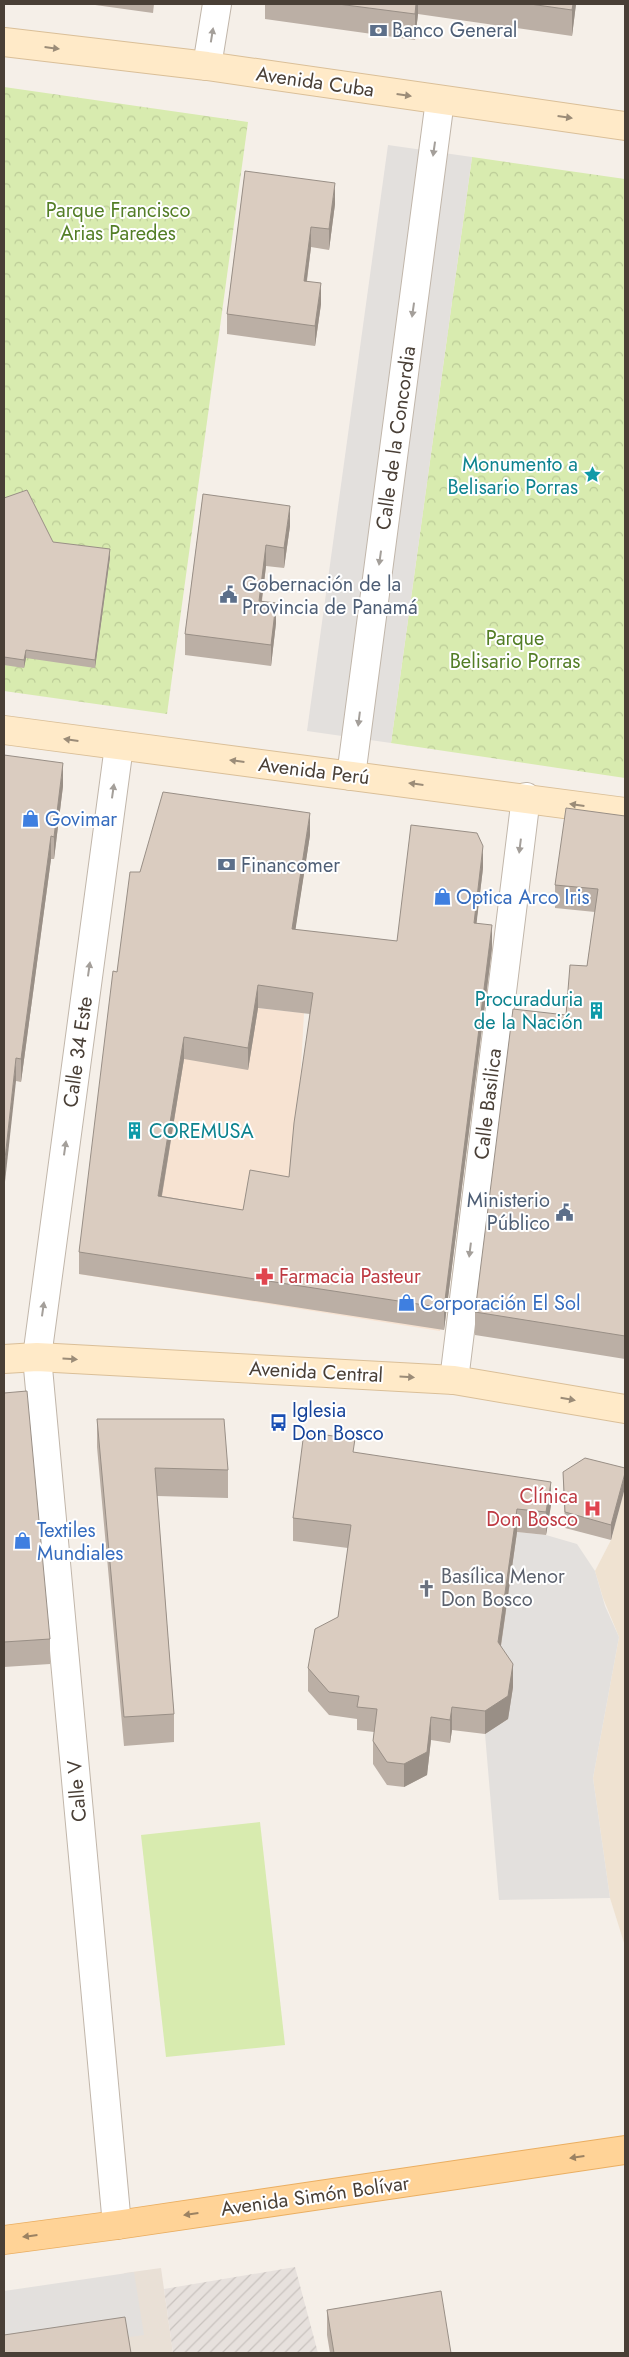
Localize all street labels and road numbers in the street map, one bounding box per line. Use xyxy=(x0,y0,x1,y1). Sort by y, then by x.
street label: Avenida Cuba xyxy=(254,59,376,105)
street label: Calle de la Concordia xyxy=(369,344,423,532)
street label: Avenida Perú xyxy=(257,750,371,792)
street label: Calle 34 Este xyxy=(56,995,100,1109)
street label: Calle Basilica xyxy=(467,1047,509,1161)
street label: Avenida Central xyxy=(248,1354,384,1390)
street label: Calle V xyxy=(60,1758,94,1823)
street label: Avenida Simón Bolívar xyxy=(219,2168,411,2224)

